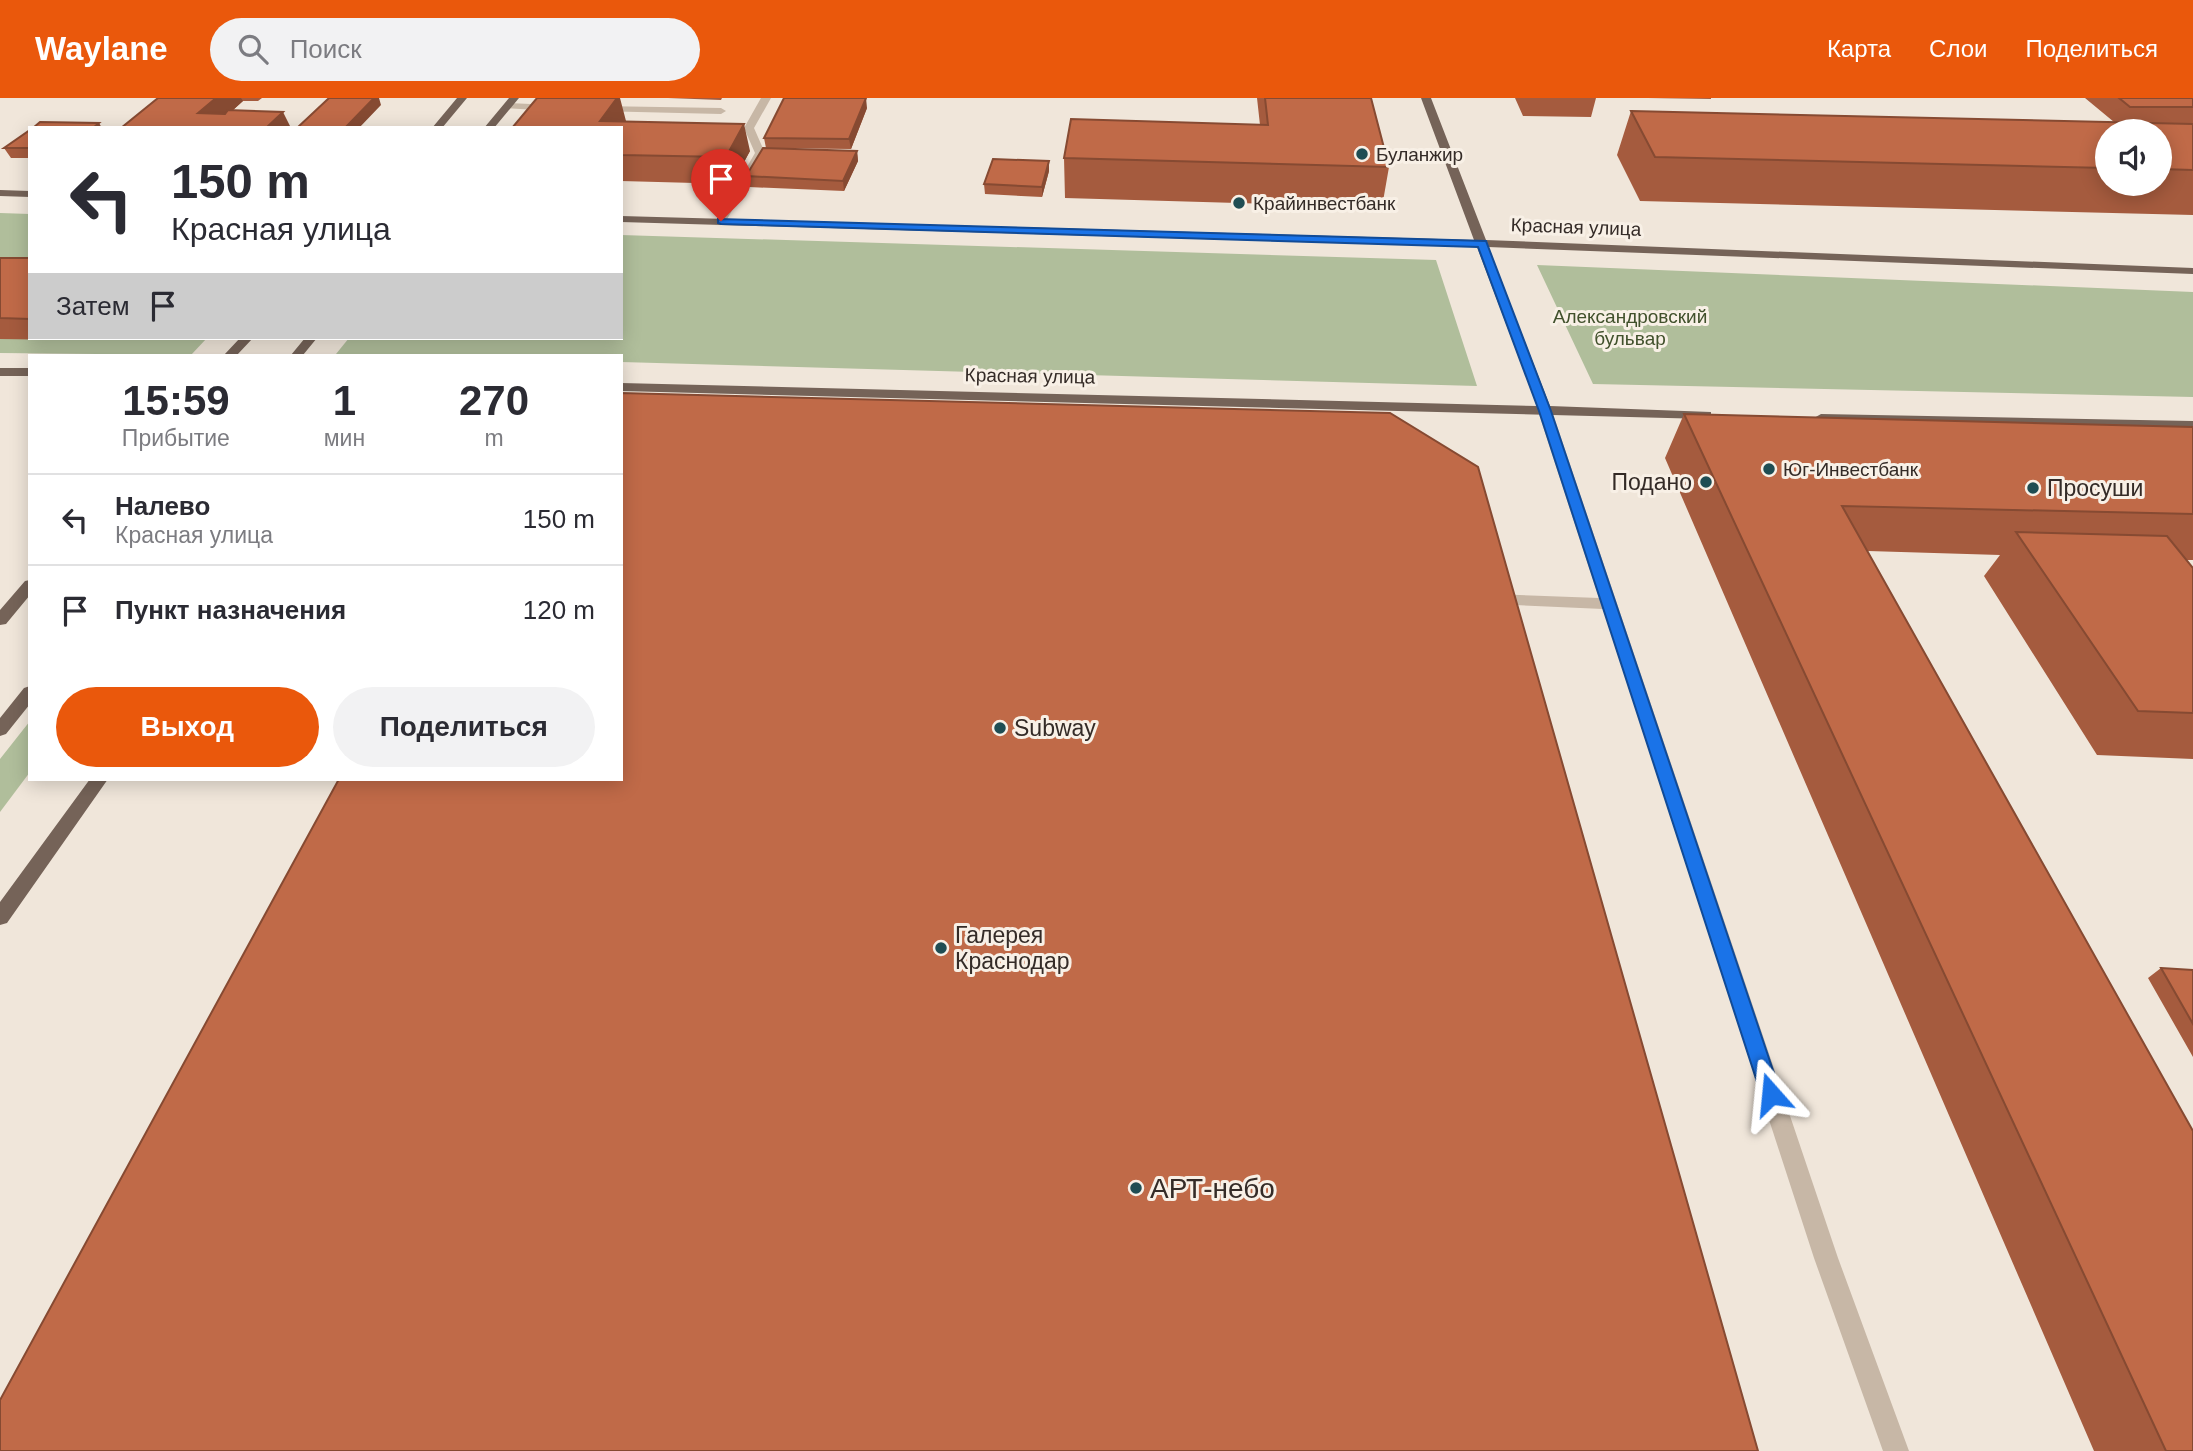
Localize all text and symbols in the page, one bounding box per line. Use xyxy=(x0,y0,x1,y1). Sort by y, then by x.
search box xyxy=(210,18,700,81)
text: Waylane xyxy=(35,30,168,67)
icon: search xyxy=(234,30,272,68)
text: Поиск xyxy=(290,34,362,64)
text: Карта xyxy=(1827,35,1891,62)
text: Слои xyxy=(1929,35,1987,62)
text: Поделиться xyxy=(2025,35,2158,62)
map controls xyxy=(2095,119,2172,196)
button: sound xyxy=(2095,119,2172,196)
place label: Буланжир xyxy=(1376,144,1463,165)
marker: Буланжир xyxy=(1354,146,1370,162)
pin xyxy=(691,149,751,221)
icon: left xyxy=(56,154,147,245)
text: 150 m xyxy=(171,154,310,208)
icon: arrive xyxy=(702,160,740,198)
place label: Крайинвестбанк xyxy=(1253,193,1396,214)
marker: Крайинвестбанк xyxy=(1231,195,1247,211)
text: Красная улица xyxy=(171,211,391,247)
street label: Красная улица xyxy=(1510,214,1642,240)
icon: arrive xyxy=(144,287,182,325)
text: Затем xyxy=(56,291,130,321)
park label: Александровский бульвар xyxy=(1553,306,1707,349)
street label: Красная улица xyxy=(965,364,1096,388)
text: 15:59 xyxy=(122,377,230,424)
text: 1 xyxy=(333,377,356,424)
text: 270 xyxy=(459,377,529,424)
text: Прибытие xyxy=(122,425,230,451)
text: мин xyxy=(324,425,365,451)
text: m xyxy=(484,425,504,451)
place label: Юг-Инвестбанк xyxy=(1783,459,1919,480)
marker: Юг-Инвестбанк xyxy=(1761,461,1777,477)
place label: Подано xyxy=(1611,469,1692,495)
marker: Подано xyxy=(1698,474,1714,490)
place label: Просуши xyxy=(2047,475,2143,501)
marker: Просуши xyxy=(2025,480,2041,496)
text: Налево xyxy=(115,491,210,521)
icon: left xyxy=(56,501,94,539)
text: 150 m xyxy=(523,504,595,534)
text: Красная улица xyxy=(115,522,273,548)
icon: arrive xyxy=(56,592,94,630)
text: Пункт назначения xyxy=(115,595,346,625)
text: 120 m xyxy=(523,595,595,625)
button: Выход xyxy=(56,687,319,767)
button: Поделиться xyxy=(333,687,595,767)
place label: Subway xyxy=(1014,715,1096,741)
marker: Subway xyxy=(992,720,1008,736)
place label: Галерея Краснодар xyxy=(955,922,1069,974)
marker: Галерея Краснодар xyxy=(933,940,949,956)
position arrow xyxy=(1734,1057,1808,1131)
place label: АРТ-небо xyxy=(1150,1173,1275,1204)
marker: АРТ-небо xyxy=(1128,1180,1144,1196)

